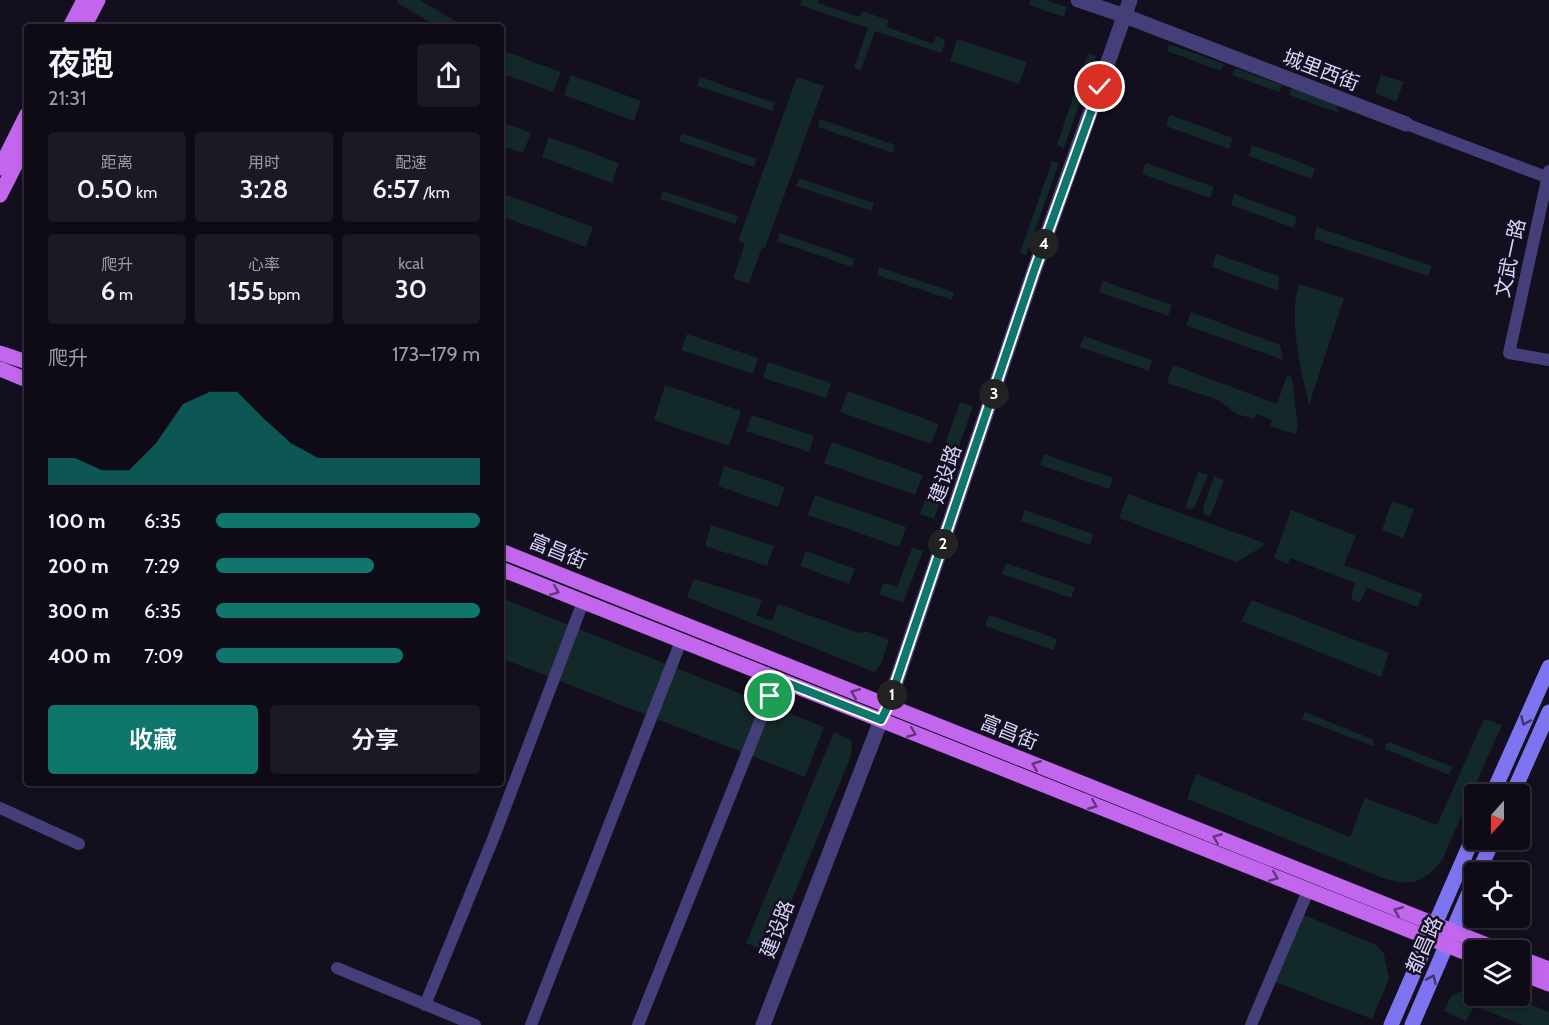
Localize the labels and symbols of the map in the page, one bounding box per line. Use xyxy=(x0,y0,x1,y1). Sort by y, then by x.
street label: 城里西街 xyxy=(1279,44,1363,96)
pin xyxy=(1074,61,1125,112)
street label: 文武一路 xyxy=(1490,216,1530,300)
pin: 4 xyxy=(1029,229,1059,259)
pin: 3 xyxy=(979,379,1009,409)
street label: 建设路 xyxy=(924,442,966,506)
street label: 富昌街 xyxy=(526,529,590,573)
pin: 2 xyxy=(928,529,958,559)
one-way arrow xyxy=(549,584,560,596)
pin xyxy=(744,670,795,721)
pin: 1 xyxy=(877,680,907,710)
one-way arrow xyxy=(850,688,861,700)
street label: 富昌街 xyxy=(977,710,1041,754)
one-way arrow xyxy=(1521,714,1533,725)
one-way arrow xyxy=(906,726,917,738)
one-way arrow xyxy=(1031,760,1042,772)
north arrow xyxy=(1464,784,1530,850)
one-way arrow xyxy=(1087,798,1098,810)
one-way arrow xyxy=(1212,833,1223,845)
one-way arrow xyxy=(1269,870,1279,883)
street label: 建设路 xyxy=(755,897,799,961)
one-way arrow xyxy=(1393,905,1403,918)
street label: 都昌路 xyxy=(1401,913,1447,977)
one-way arrow xyxy=(1425,974,1437,985)

